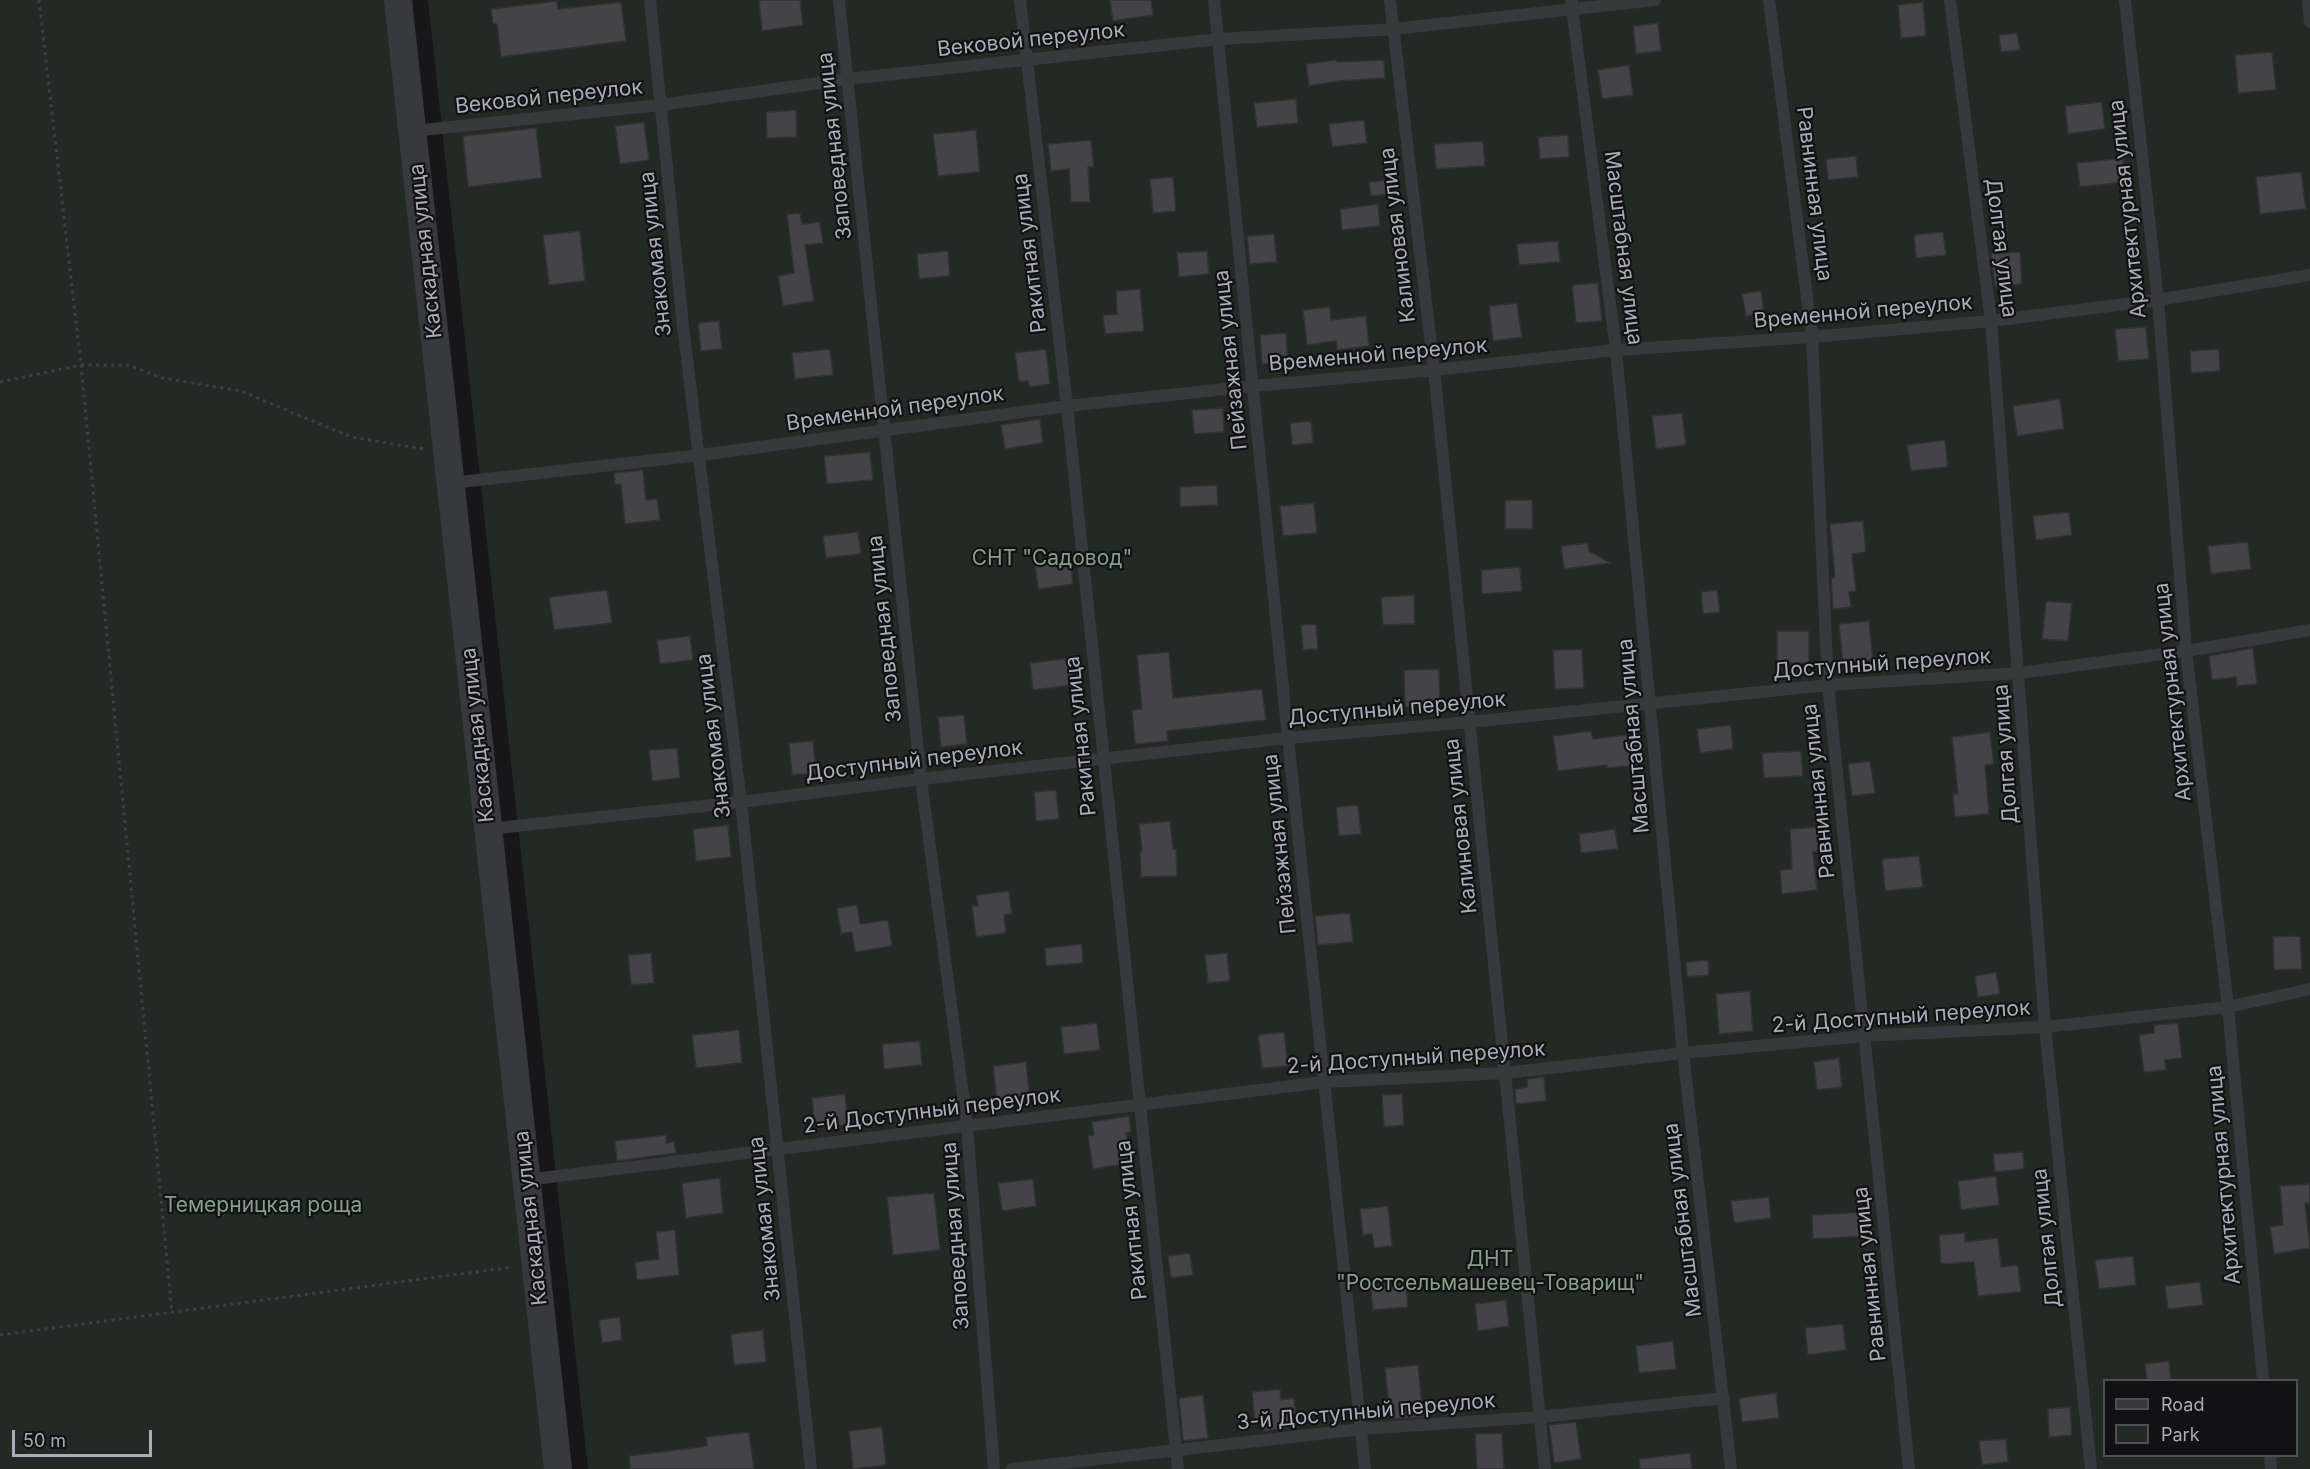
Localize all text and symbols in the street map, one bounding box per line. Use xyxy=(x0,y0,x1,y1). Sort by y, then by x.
street label: Вековой переулок xyxy=(936,18,1126,62)
street label: Заповедная улица xyxy=(813,51,857,241)
street label: Вековой переулок xyxy=(454,75,644,119)
street label: Архитектурная улица xyxy=(2104,98,2152,320)
street label: Равнинная улица xyxy=(1791,105,1837,283)
street label: Калиновая улица xyxy=(1375,146,1421,324)
street label: Масштабная улица xyxy=(1599,149,1647,347)
street label: Каскадная улица xyxy=(404,162,448,340)
street label: Знакомая улица xyxy=(635,170,677,338)
street label: Ракитная улица xyxy=(1008,172,1052,334)
street label: Долгая улица xyxy=(1980,177,2022,319)
street label: Пейзажная улица xyxy=(1209,269,1253,451)
street label: Временной переулок xyxy=(1753,290,1973,334)
street label: Временной переулок xyxy=(1268,333,1488,377)
street label: Временной переулок xyxy=(785,381,1005,437)
street label: Заповедная улица xyxy=(863,534,907,724)
park label: СНТ "Садовод" xyxy=(972,546,1132,572)
street label: Архитектурная улица xyxy=(2149,581,2197,803)
street label: Масштабная улица xyxy=(1613,638,1655,834)
street label: Доступный переулок xyxy=(1772,644,1992,684)
street label: Каскадная улица xyxy=(456,646,500,824)
street label: Знакомая улица xyxy=(691,652,737,820)
street label: Ракитная улица xyxy=(1060,655,1102,817)
street label: Долгая улица xyxy=(1989,683,2023,825)
street label: Доступный переулок xyxy=(1287,687,1507,731)
street label: Равнинная улица xyxy=(1797,702,1841,880)
street label: Доступный переулок xyxy=(804,735,1024,787)
street label: Калиновая улица xyxy=(1439,737,1483,915)
street label: Пейзажная улица xyxy=(1258,753,1302,935)
street label: 2-й Доступный переулок xyxy=(1771,995,2031,1039)
street label: 2-й Доступный переулок xyxy=(1286,1036,1546,1080)
street label: Архитектурная улица xyxy=(2202,1064,2246,1286)
street label: 2-й Доступный переулок xyxy=(802,1083,1062,1139)
street label: Масштабная улица xyxy=(1659,1121,1707,1319)
street label: Каскадная улица xyxy=(509,1129,553,1307)
street label: Знакомая улица xyxy=(744,1135,786,1303)
street label: Ракитная улица xyxy=(1111,1139,1153,1301)
street label: Заповедная улица xyxy=(937,1141,975,1331)
street label: Долгая улица xyxy=(2027,1167,2067,1309)
street label: Равнинная улица xyxy=(1848,1185,1892,1363)
park label: Темерницкая роща xyxy=(164,1193,362,1219)
park label: ДНТ "Ростсельмашевец-Товарищ" xyxy=(1336,1247,1644,1297)
legend xyxy=(2103,1379,2298,1457)
street label: 3-й Доступный переулок xyxy=(1236,1388,1496,1436)
text: Road xyxy=(2161,1394,2204,1415)
scale bar xyxy=(15,1418,154,1456)
text: Park xyxy=(2161,1424,2200,1445)
text: 50 m xyxy=(23,1430,66,1451)

